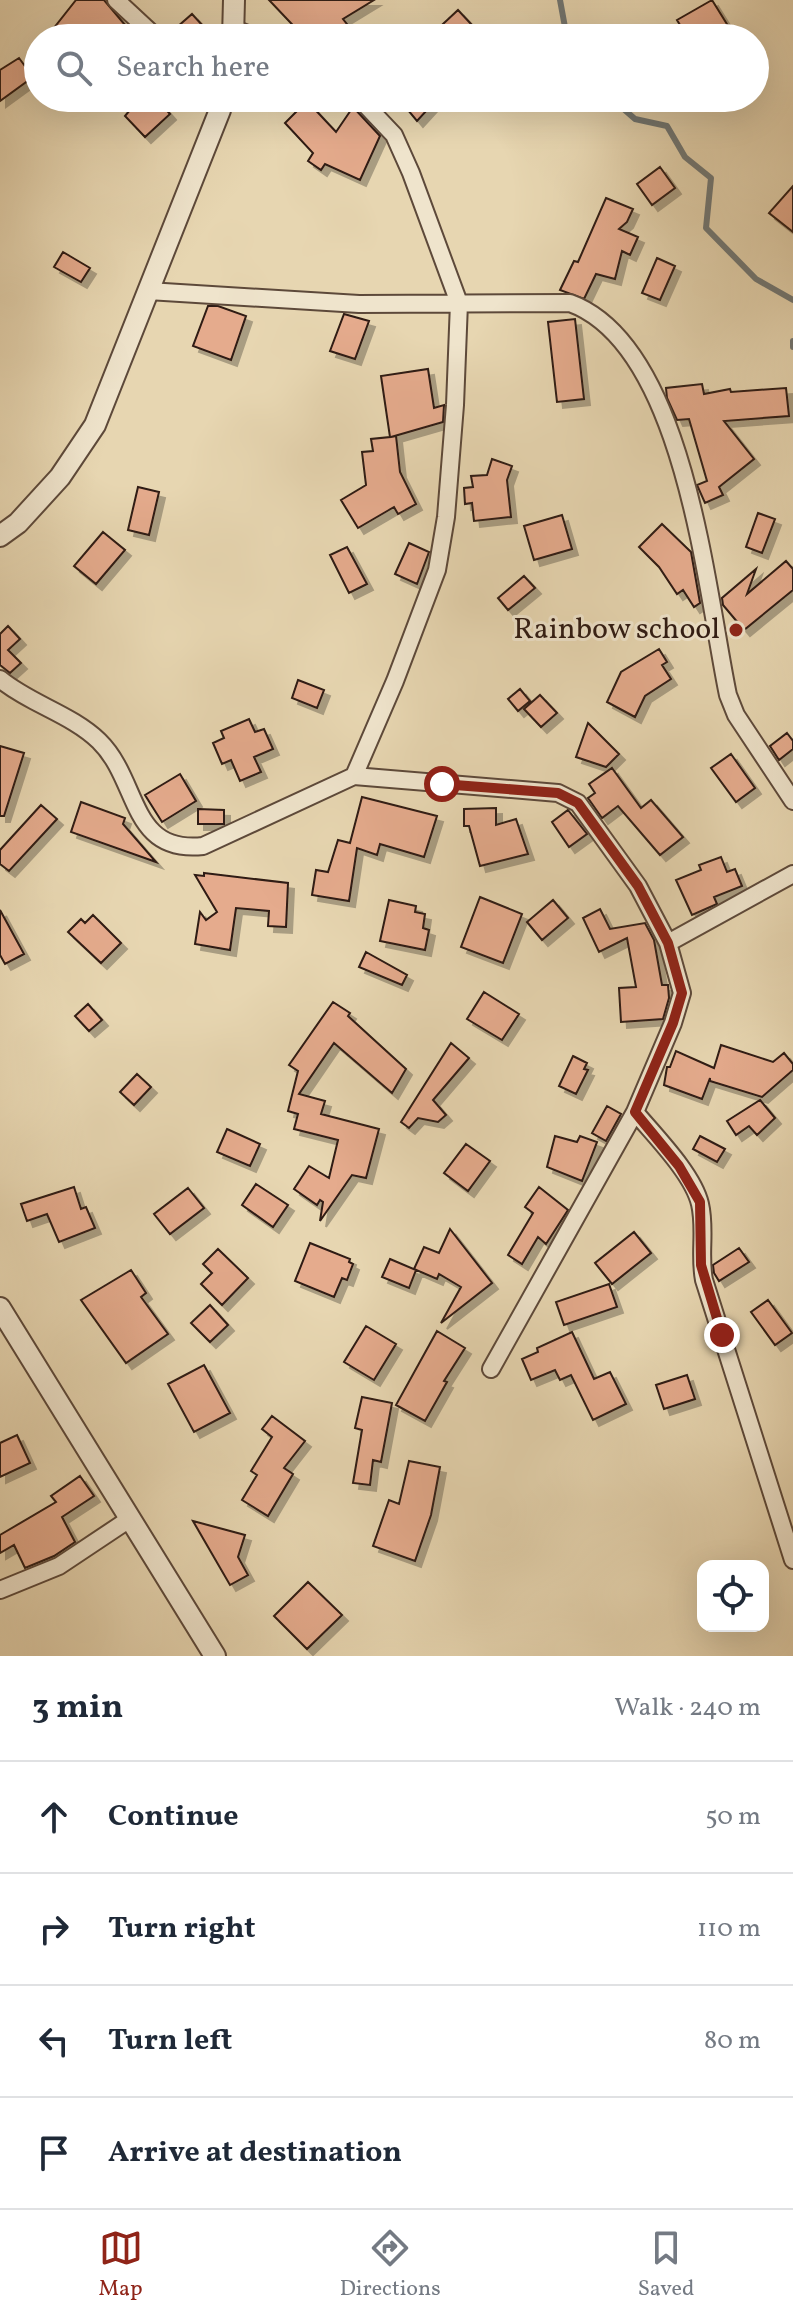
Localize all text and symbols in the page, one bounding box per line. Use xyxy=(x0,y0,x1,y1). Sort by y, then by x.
search box xyxy=(24,24,769,112)
icon: search xyxy=(52,46,96,90)
text: Search here xyxy=(116,47,270,89)
place label: Rainbow school xyxy=(513,609,720,651)
marker: Rainbow school xyxy=(727,621,745,639)
route start xyxy=(424,766,460,802)
route end xyxy=(704,1317,740,1353)
map controls xyxy=(697,1560,769,1632)
button: locate xyxy=(697,1560,769,1632)
text: 3 min xyxy=(32,1685,123,1732)
text: Walk · 240 m xyxy=(614,1690,761,1726)
icon: ahead xyxy=(32,1795,76,1839)
text: Continue xyxy=(108,1796,239,1838)
text: 50 m xyxy=(705,1799,761,1835)
icon: right xyxy=(32,1907,76,1951)
text: Turn right xyxy=(108,1908,256,1950)
text: 110 m xyxy=(697,1911,761,1947)
icon: left xyxy=(32,2019,76,2063)
text: Turn left xyxy=(108,2020,232,2062)
text: 80 m xyxy=(704,2023,761,2059)
icon: arrive xyxy=(32,2131,76,2175)
text: Arrive at destination xyxy=(108,2132,402,2174)
tab: Map xyxy=(99,2226,143,2305)
tab: Directions xyxy=(340,2226,441,2305)
tab: Saved xyxy=(638,2226,694,2305)

